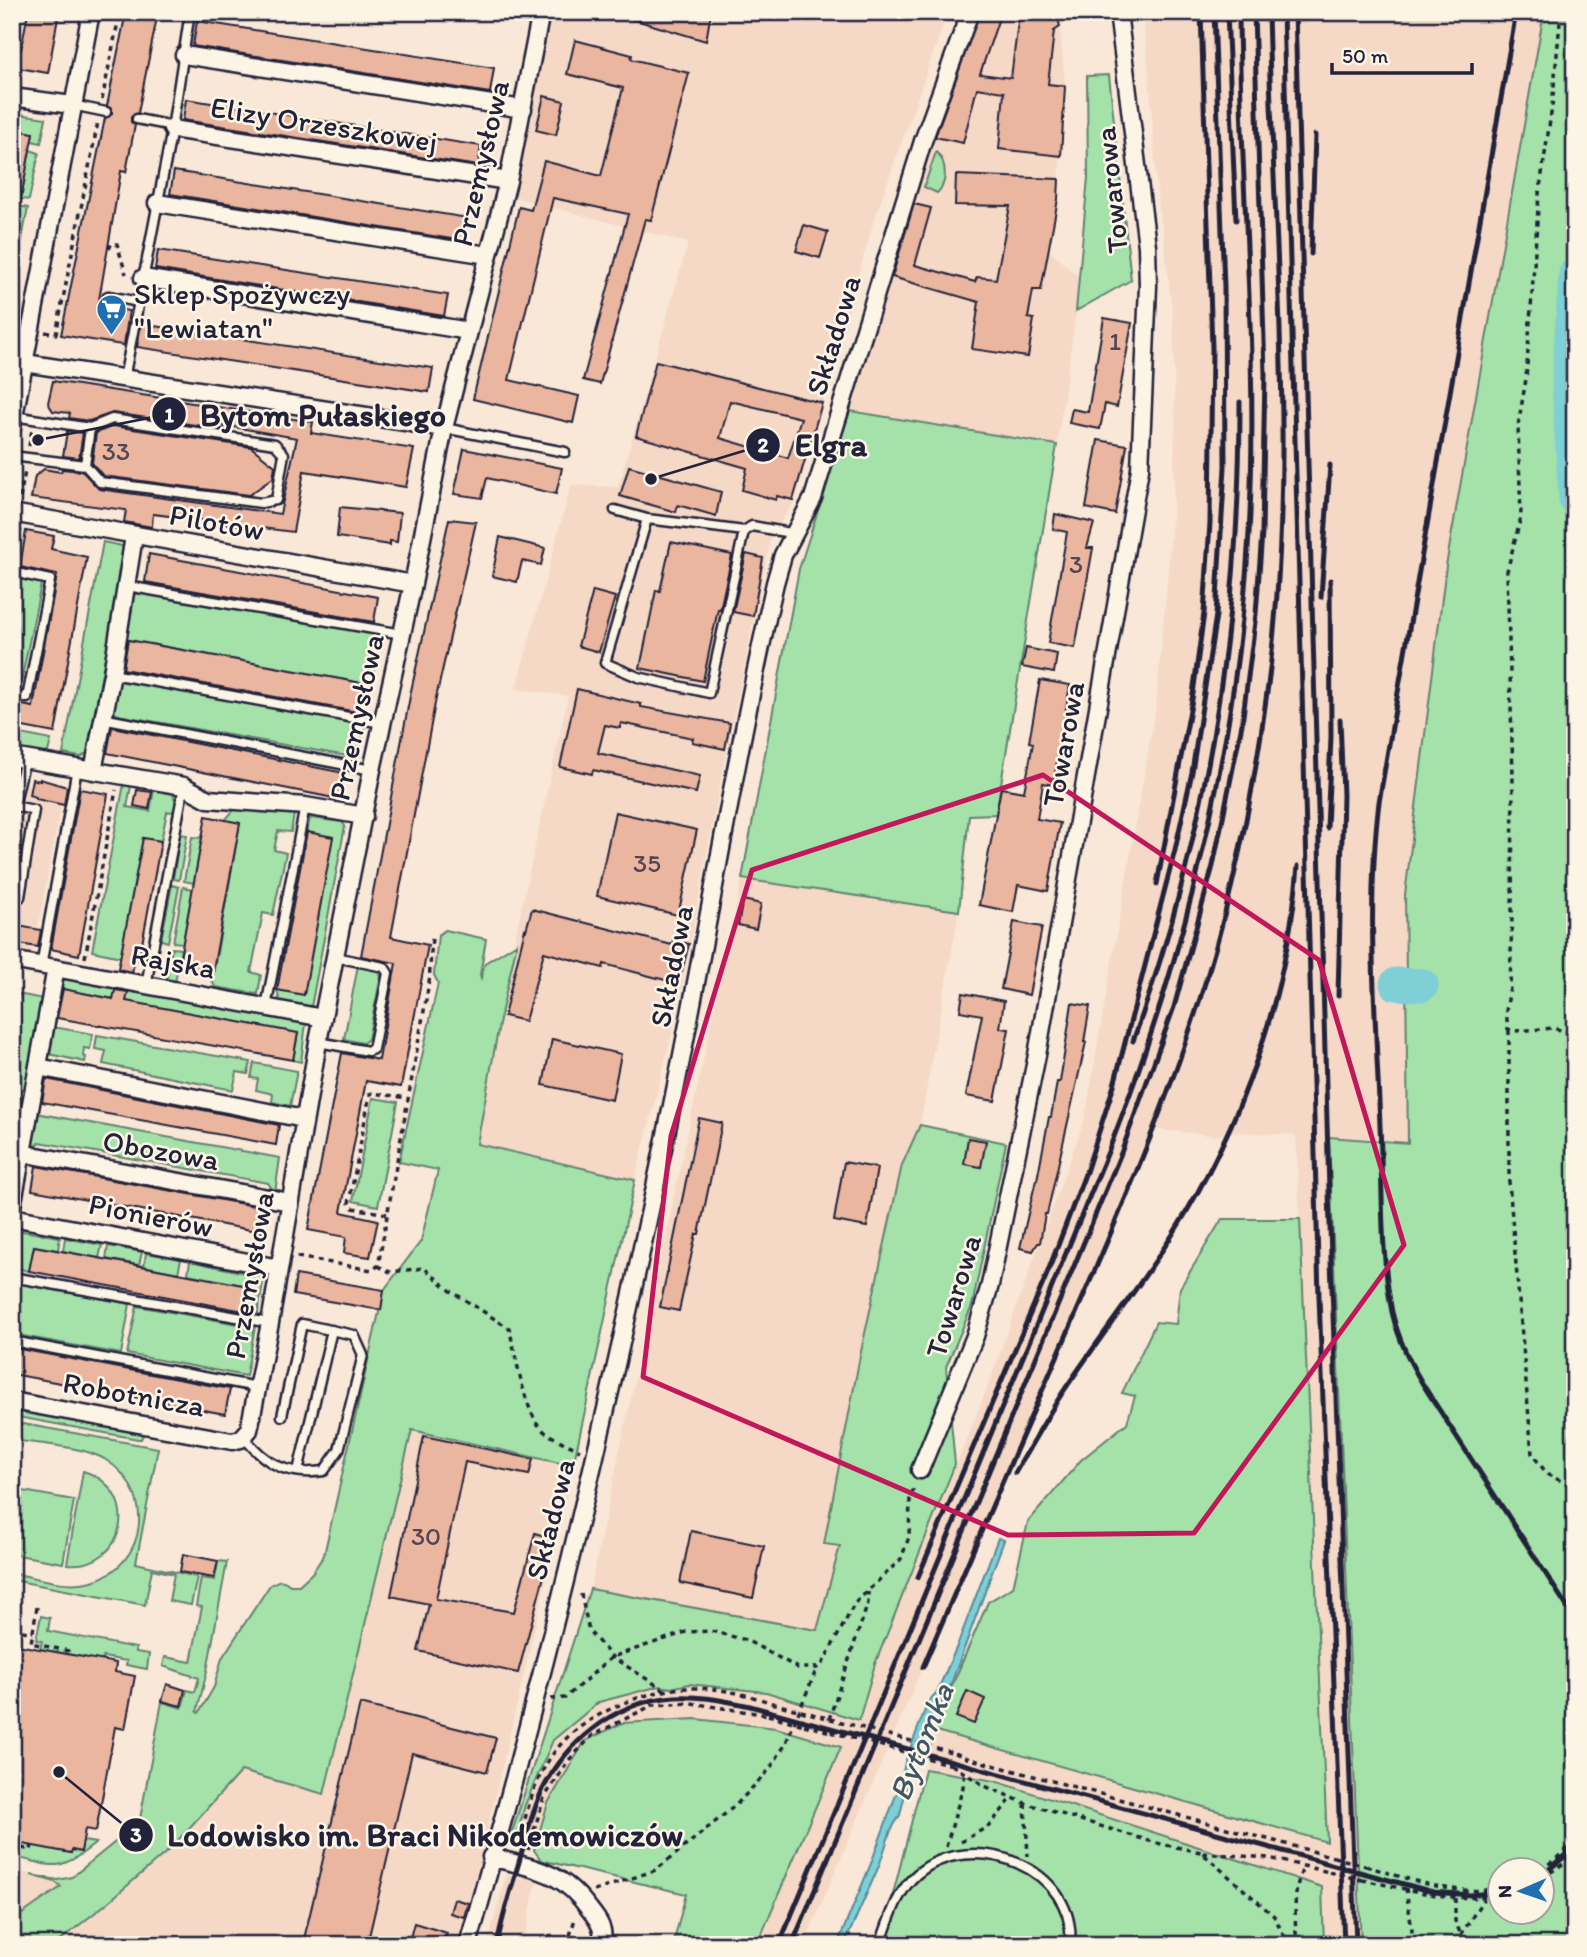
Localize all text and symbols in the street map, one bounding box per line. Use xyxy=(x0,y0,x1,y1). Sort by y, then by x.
scale bar xyxy=(1332,32,1472,76)
text: 50 m xyxy=(1342,43,1389,68)
street label: Przemysłowa xyxy=(443,76,517,250)
street label: Elizy Orzeszkowej xyxy=(208,88,440,160)
street label: Towarowa xyxy=(1086,125,1136,255)
street label: Składowa xyxy=(797,270,869,400)
place label: Sklep Spożywczy "Lewiatan" xyxy=(134,275,350,346)
supermarket icon: Sklep Spożywczy "Lewiatan" xyxy=(94,293,128,337)
house number: 1 xyxy=(1109,325,1121,357)
callout: Bytom Pułaskiego xyxy=(151,388,460,441)
text: Bytom Pułaskiego xyxy=(200,396,446,434)
text: 1 xyxy=(164,402,174,427)
callout: Elgra xyxy=(746,418,881,471)
text: Elgra xyxy=(795,426,868,464)
text: 2 xyxy=(757,432,769,457)
house number: 33 xyxy=(102,435,130,467)
street label: Pilotów xyxy=(167,495,267,549)
house number: 3 xyxy=(1069,548,1083,580)
street label: Przemysłowa xyxy=(320,630,392,804)
street label: Towarowa xyxy=(1034,678,1092,810)
house number: 35 xyxy=(633,847,661,879)
street label: Składowa xyxy=(641,901,701,1030)
street label: Rajska xyxy=(128,935,218,987)
street label: Obozowa xyxy=(100,1122,223,1179)
street label: Pionierów xyxy=(86,1185,216,1245)
street label: Przemysłowa xyxy=(216,1188,282,1362)
street label: Towarowa xyxy=(917,1230,989,1362)
street label: Robotnicza xyxy=(60,1363,208,1425)
street label: Składowa xyxy=(517,1454,583,1584)
house number: 30 xyxy=(411,1520,441,1552)
water label: Bytomka xyxy=(880,1677,962,1806)
callout: Lodowisko im. Braci Nikodemowiczów xyxy=(118,1808,698,1861)
text: Lodowisko im. Braci Nikodemowiczów xyxy=(167,1816,683,1854)
text: 3 xyxy=(130,1822,142,1847)
north arrow xyxy=(1486,1856,1556,1926)
text: N xyxy=(1493,1885,1516,1898)

